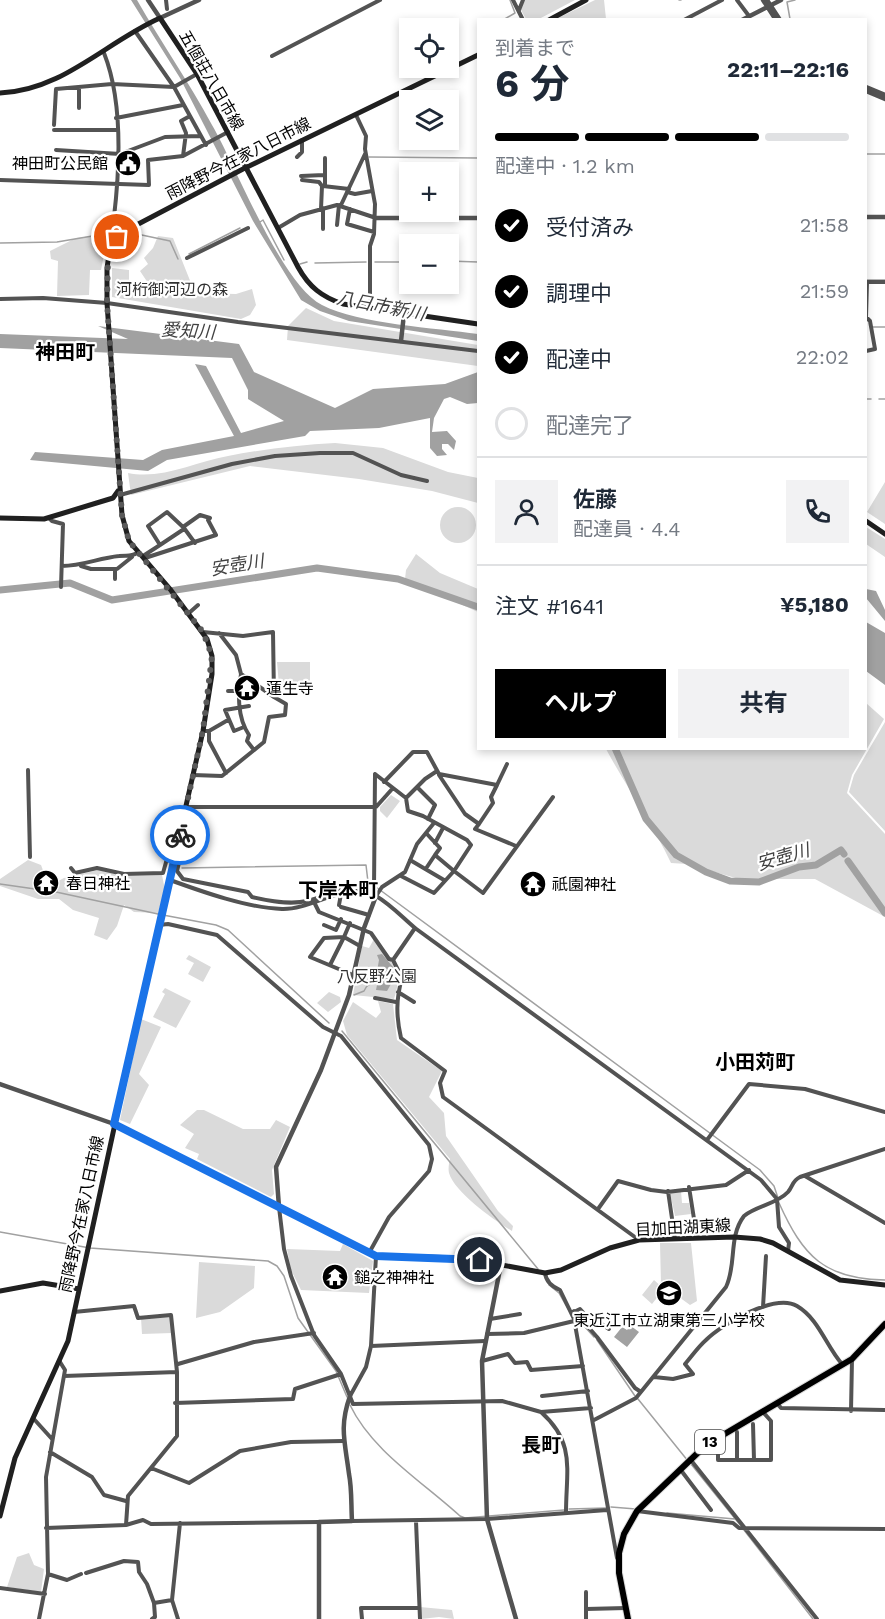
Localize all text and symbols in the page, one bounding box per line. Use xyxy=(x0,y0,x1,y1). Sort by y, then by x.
map controls xyxy=(399,18,459,294)
button: locate xyxy=(399,18,459,78)
street label: 五個荘八日市線 xyxy=(175,27,248,134)
text: 到着まで xyxy=(495,36,575,60)
text: 22:11–22:16 xyxy=(727,57,849,82)
text: 6 分 xyxy=(495,61,569,106)
button: layers xyxy=(399,90,459,150)
street label: 雨降野今在家八日市線 xyxy=(163,114,314,203)
public building icon: 神田町公民館 xyxy=(113,148,143,178)
place label: 神田町公民館 xyxy=(12,154,108,173)
text: 配達中 · 1.2 km xyxy=(495,154,635,178)
button: + xyxy=(399,162,459,222)
icon: check xyxy=(495,209,528,242)
pin xyxy=(91,211,142,262)
text: 21:58 xyxy=(800,213,849,237)
text: 受付済み xyxy=(546,215,634,240)
icon: bag xyxy=(100,220,133,253)
button: − xyxy=(399,234,459,294)
icon: check xyxy=(495,275,528,308)
text: 21:59 xyxy=(800,279,849,303)
park label: 河桁御河辺の森 xyxy=(116,280,228,299)
text: 調理中 xyxy=(546,281,612,306)
water label: 八日市新川 xyxy=(335,287,429,325)
water label: 愛知川 xyxy=(161,319,218,343)
district label: 神田町 xyxy=(35,340,95,364)
icon: check xyxy=(495,341,528,374)
text: 22:02 xyxy=(796,345,849,369)
text: 配達中 xyxy=(546,347,612,372)
text: 配達完了 xyxy=(546,413,634,438)
button: person xyxy=(495,480,558,543)
button: phone xyxy=(786,480,849,543)
text: 佐藤 xyxy=(573,487,617,512)
text: 配達員 · 4.4 xyxy=(573,517,681,541)
water label: 安壺川 xyxy=(209,550,267,579)
text: ¥5,180 xyxy=(780,592,849,617)
text: 注文 #1641 xyxy=(495,594,604,619)
button: ヘルプ xyxy=(495,669,666,738)
button: 共有 xyxy=(678,669,849,738)
temple icon: 蓮生寺 xyxy=(232,673,262,703)
place label: 蓮生寺 xyxy=(266,679,314,698)
courier xyxy=(150,805,210,865)
icon: bike xyxy=(164,819,197,852)
water label: 安壺川 xyxy=(754,838,814,874)
temple icon: 春日神社 xyxy=(31,868,61,898)
temple icon: 祇園神社 xyxy=(518,869,548,899)
place label: 春日神社 xyxy=(66,874,130,893)
place label: 祇園神社 xyxy=(552,875,616,894)
district label: 下岸本町 xyxy=(298,878,378,902)
park label: 八反野公園 xyxy=(337,967,417,986)
district label: 小田苅町 xyxy=(715,1050,795,1074)
street label: 雨降野今在家八日市線 xyxy=(56,1134,107,1294)
street label: 目加田湖東線 xyxy=(635,1215,731,1239)
pin xyxy=(454,1234,505,1285)
icon: home xyxy=(463,1243,496,1276)
temple icon: 鎚之神神社 xyxy=(320,1262,350,1292)
place label: 鎚之神神社 xyxy=(354,1268,434,1287)
school or university icon: 東近江市立湖東第三小学校 xyxy=(654,1278,684,1308)
place label: 東近江市立湖東第三小学校 xyxy=(573,1311,765,1330)
road number: 13 xyxy=(695,1430,725,1454)
district label: 長町 xyxy=(521,1433,561,1457)

